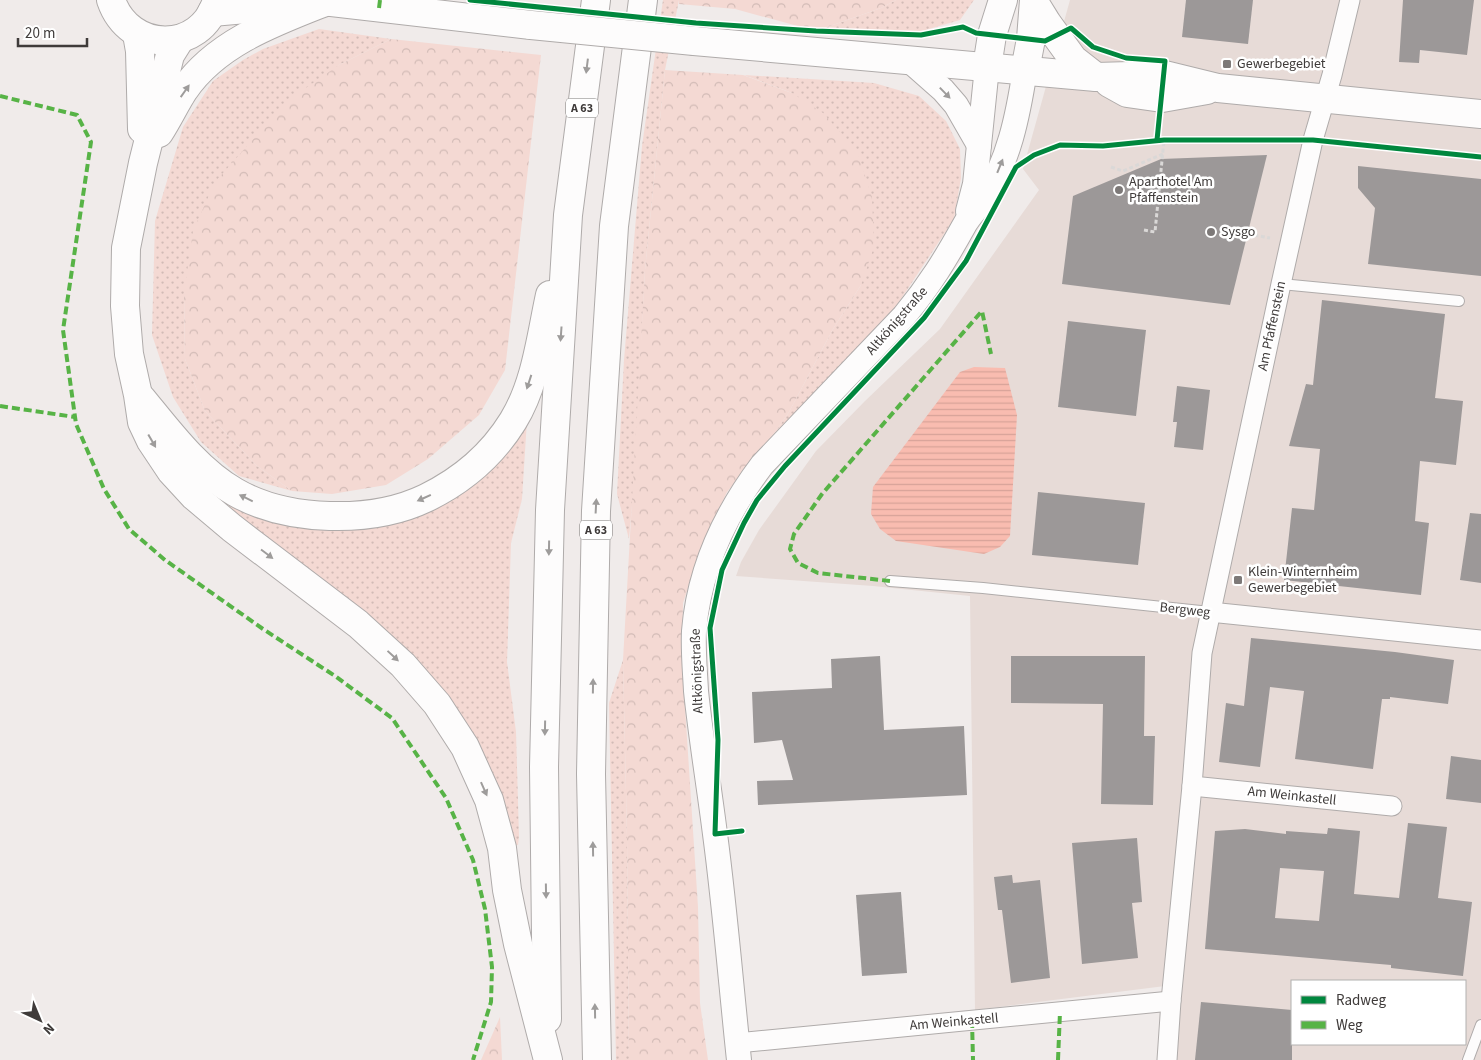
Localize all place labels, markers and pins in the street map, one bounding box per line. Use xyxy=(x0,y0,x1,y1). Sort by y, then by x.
place label: Gewerbegebiet xyxy=(1237,54,1326,74)
marker: Gewerbegebiet xyxy=(1221,58,1233,70)
place label: Aparthotel Am Pfaffenstein xyxy=(1129,172,1213,208)
marker: Aparthotel Am Pfaffenstein xyxy=(1113,184,1125,196)
place label: Sysgo xyxy=(1221,222,1255,242)
marker: Sysgo xyxy=(1205,226,1217,238)
place label: Klein-Winternheim Gewerbegebiet xyxy=(1248,562,1358,598)
marker: Klein-Winternheim Gewerbegebiet xyxy=(1232,574,1244,586)

